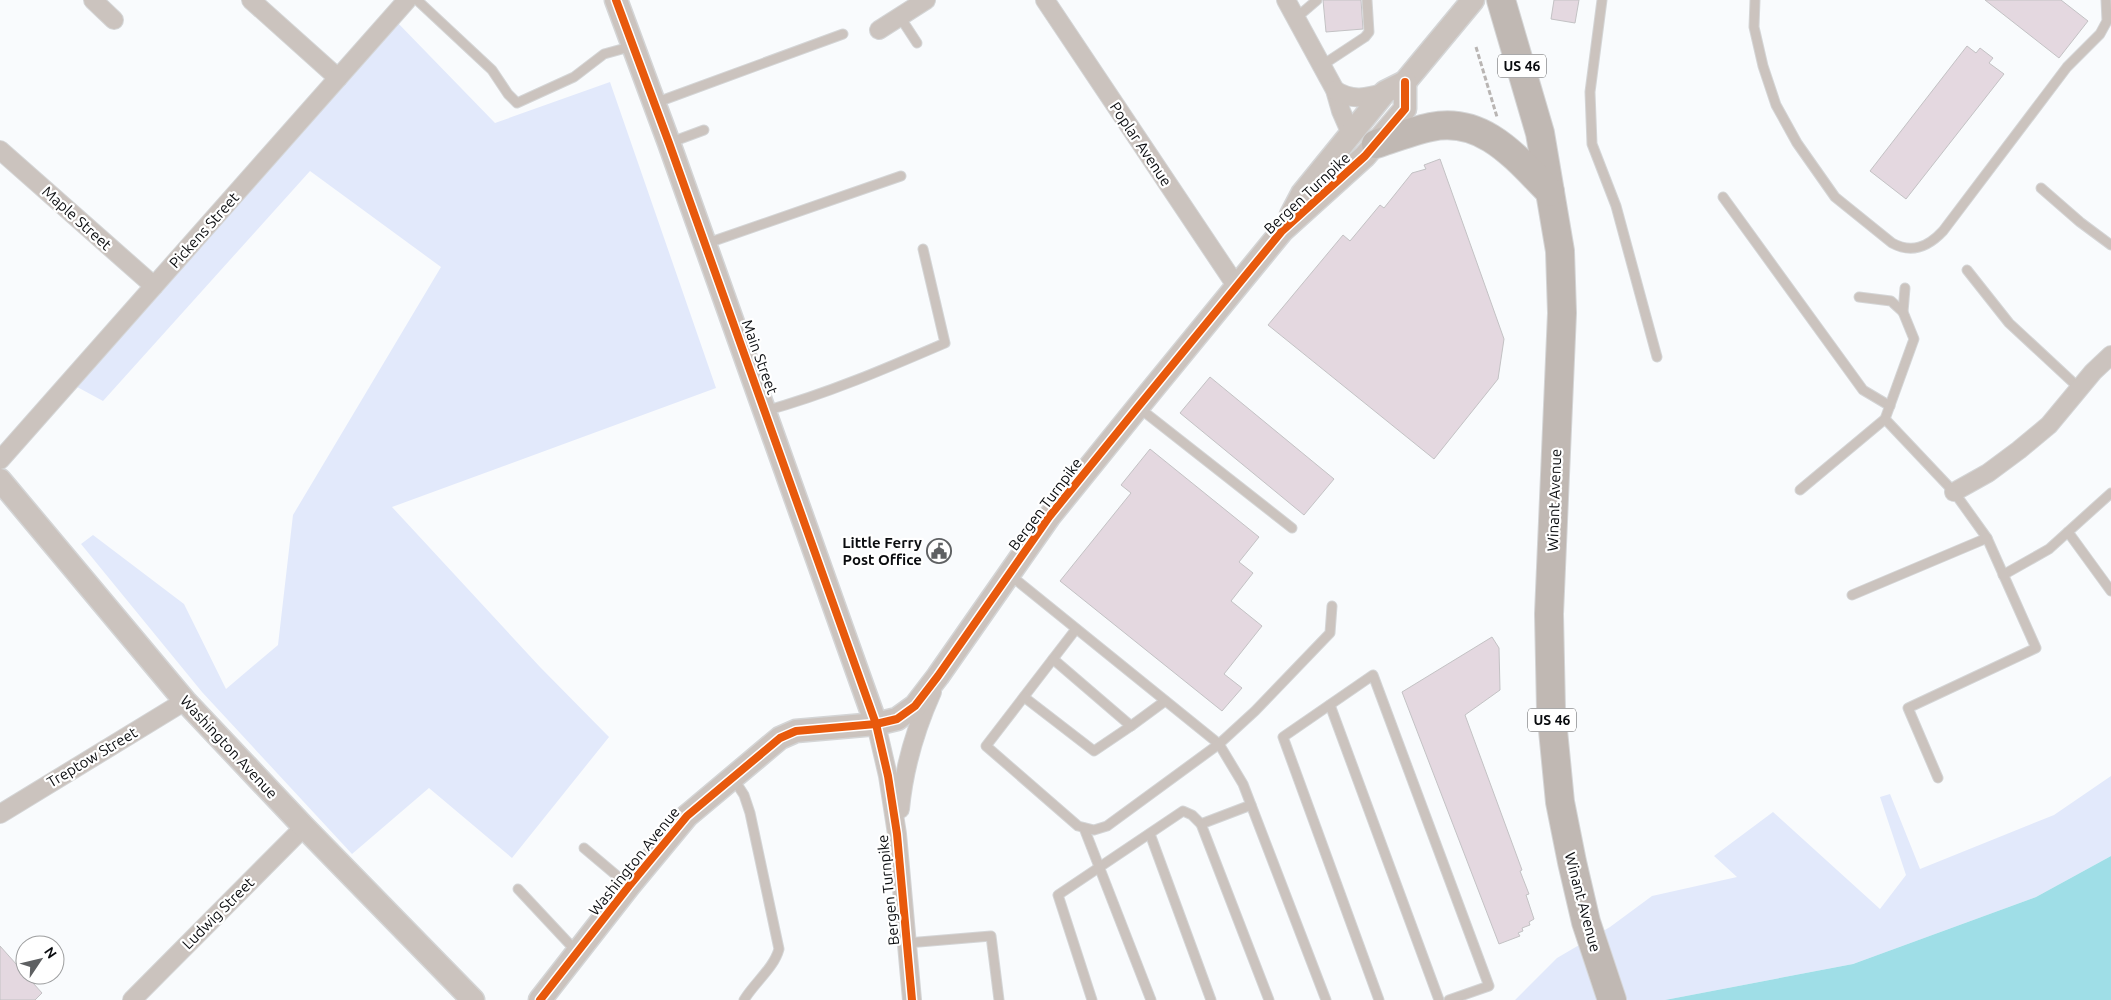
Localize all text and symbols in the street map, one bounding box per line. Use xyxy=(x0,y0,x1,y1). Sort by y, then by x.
road number: US 46 xyxy=(1498,54,1546,78)
street label: Poplar Avenue xyxy=(1107,99,1175,189)
street label: Bergen Turnpike xyxy=(1261,149,1353,237)
street label: Maple Street xyxy=(39,183,115,254)
street label: Pickens Street xyxy=(166,189,242,271)
street label: Main Street xyxy=(739,317,781,397)
street label: Winant Avenue xyxy=(1544,448,1564,552)
street label: Bergen Turnpike xyxy=(1005,455,1085,553)
place label: Little Ferry Post Office xyxy=(842,534,922,568)
public building icon: Little Ferry Post Office xyxy=(926,538,952,564)
street label: Washington Avenue xyxy=(177,692,281,802)
road number: US 46 xyxy=(1528,708,1576,732)
street label: Treptow Street xyxy=(44,723,140,791)
street label: Washington Avenue xyxy=(585,803,683,919)
street label: Bergen Turnpike xyxy=(874,834,902,946)
street label: Winant Avenue xyxy=(1562,850,1604,954)
street label: Ludwig Street xyxy=(179,874,257,952)
north arrow xyxy=(15,935,65,985)
text: N xyxy=(41,944,60,961)

